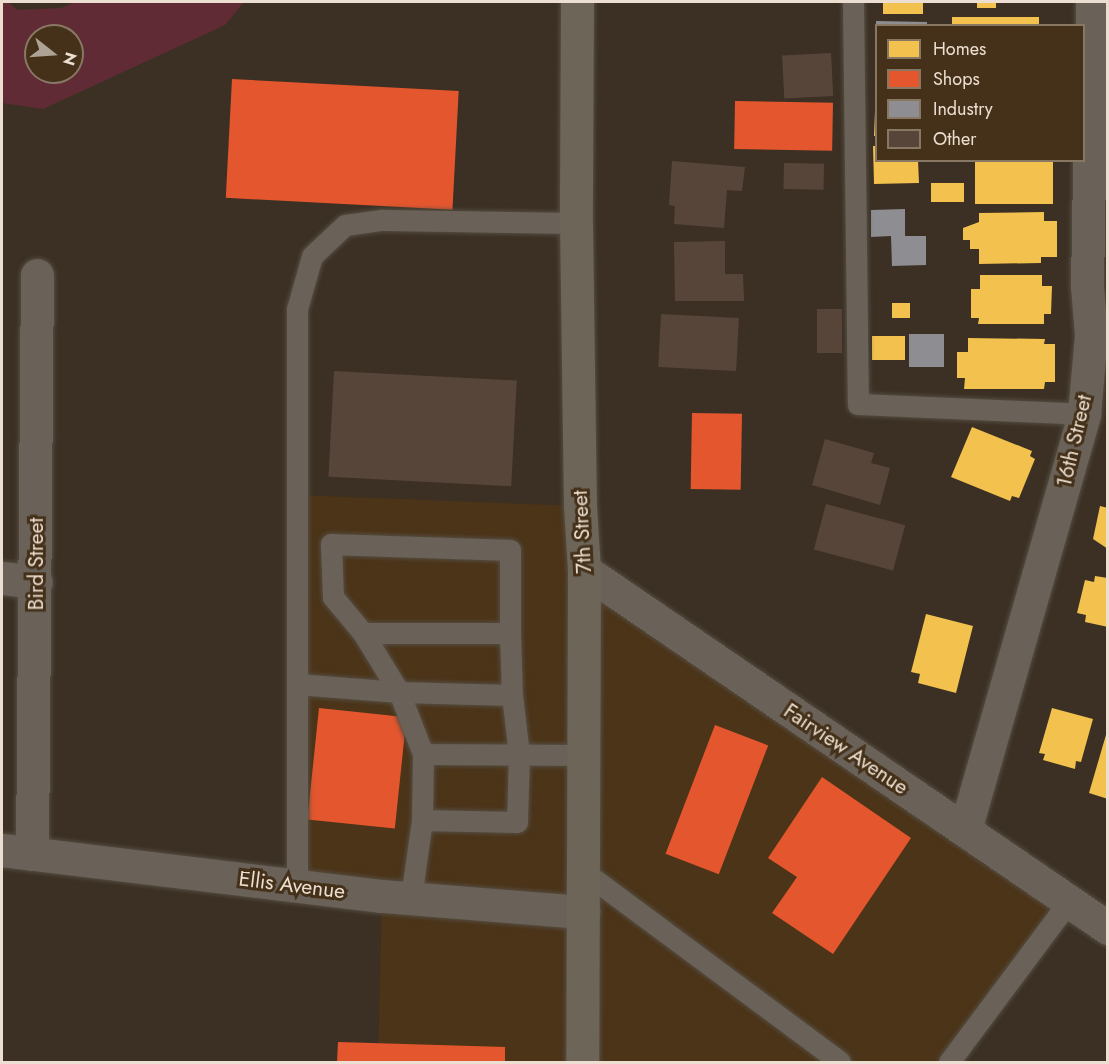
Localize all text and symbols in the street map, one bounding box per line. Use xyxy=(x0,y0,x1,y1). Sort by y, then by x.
north arrow xyxy=(24,24,84,84)
legend xyxy=(875,24,1085,162)
text: Homes xyxy=(933,36,986,62)
text: N xyxy=(57,49,83,68)
text: Shops xyxy=(933,66,980,92)
text: Industry xyxy=(933,96,993,122)
text: Other xyxy=(933,126,976,152)
street label: 16th Street xyxy=(1051,392,1097,490)
street label: 7th Street xyxy=(567,490,597,574)
street label: Bird Street xyxy=(23,518,49,610)
street label: Fairview Avenue xyxy=(779,698,913,800)
street label: Ellis Avenue xyxy=(237,866,347,904)

